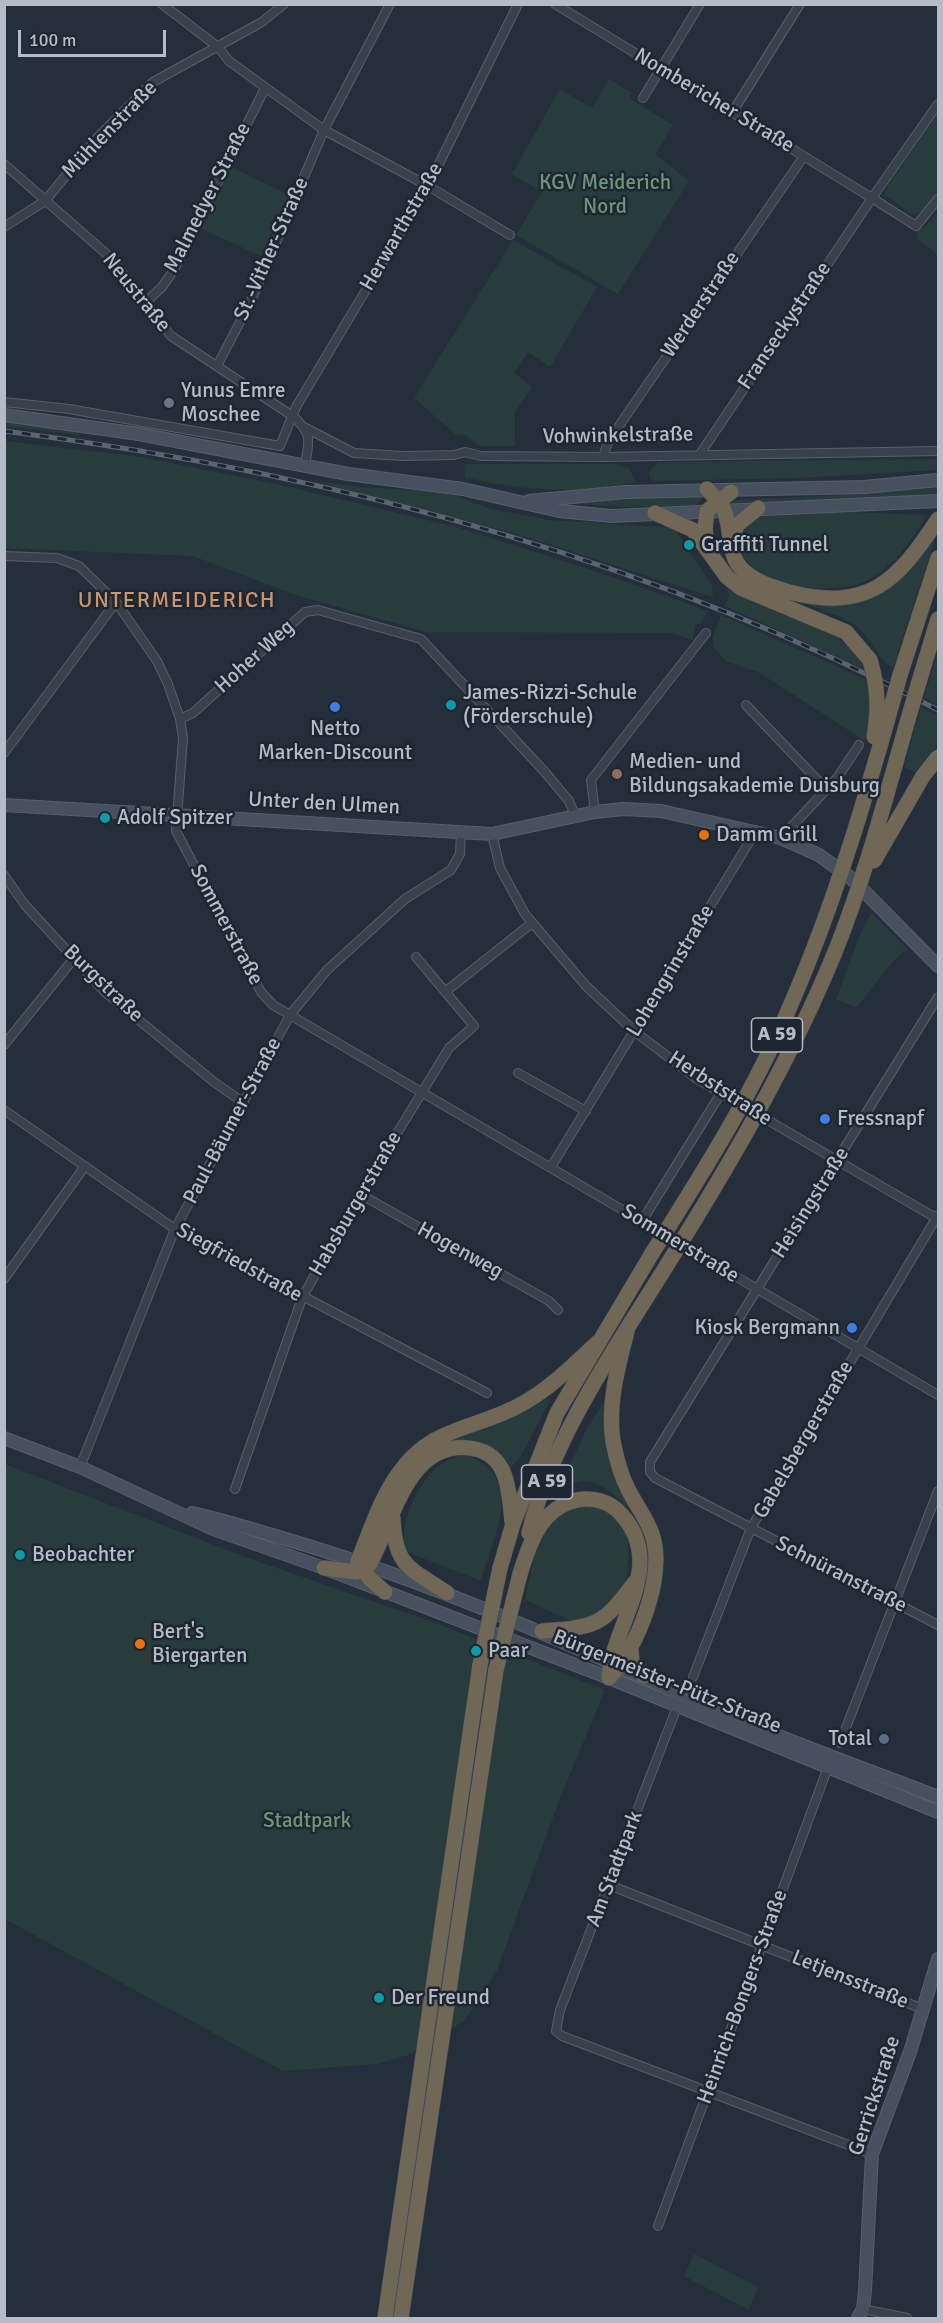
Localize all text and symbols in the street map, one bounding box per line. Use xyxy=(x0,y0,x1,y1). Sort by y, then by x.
scale bar xyxy=(21,18,170,56)
text: 100 m xyxy=(29,29,76,51)
street label: Nombericher Straße xyxy=(629,43,799,159)
street label: Mühlenstraße xyxy=(57,76,163,184)
street label: Malmedyer Straße xyxy=(159,119,257,277)
street label: Herwarthstraße xyxy=(355,158,449,296)
park label: KGV Meiderich Nord xyxy=(539,170,671,220)
street label: St.-Vither-Straße xyxy=(229,173,315,325)
street label: Werderstraße xyxy=(656,247,746,363)
street label: Neustraße xyxy=(96,248,176,338)
street label: Franseckystraße xyxy=(733,257,837,395)
place label: Yunus Emre Moschee xyxy=(181,378,285,428)
marker: Yunus Emre Moschee xyxy=(162,396,176,410)
street label: Vohwinkelstraße xyxy=(542,422,694,450)
place label: Graffiti Tunnel xyxy=(701,532,829,558)
marker: Graffiti Tunnel xyxy=(682,538,696,552)
district label: UNTERMEIDERICH xyxy=(78,588,276,614)
street label: Hoher Weg xyxy=(210,615,300,699)
place label: James-Rizzi-Schule (Förderschule) xyxy=(463,680,637,730)
marker: James-Rizzi-Schule (Förderschule) xyxy=(444,698,458,712)
marker: Netto Marken-Discount xyxy=(328,700,342,714)
place label: Netto Marken-Discount xyxy=(258,716,412,766)
place label: Medien- und Bildungsakademie Duisburg xyxy=(629,749,880,799)
marker: Medien- und Bildungsakademie Duisburg xyxy=(610,767,624,781)
street label: Unter den Ulmen xyxy=(247,787,401,821)
place label: Adolf Spitzer xyxy=(117,805,233,831)
marker: Adolf Spitzer xyxy=(98,811,112,825)
place label: Damm Grill xyxy=(716,822,818,848)
marker: Damm Grill xyxy=(697,828,711,842)
street label: Sommerstraße xyxy=(184,860,268,990)
street label: Lohengrinstraße xyxy=(622,900,720,1042)
street label: Burgstraße xyxy=(58,940,148,1028)
road number: A 59 xyxy=(752,1018,802,1052)
street label: Paul-Bäumer-Straße xyxy=(178,1033,288,1209)
street label: Herbststraße xyxy=(663,1046,777,1132)
place label: Fressnapf xyxy=(837,1106,924,1132)
marker: Fressnapf xyxy=(818,1112,832,1126)
street label: Habsburgerstraße xyxy=(304,1127,408,1281)
street label: Heisingstraße xyxy=(767,1143,855,1263)
street label: Sommerstraße xyxy=(617,1199,743,1289)
street label: Hogenweg xyxy=(413,1217,507,1285)
street label: Siegfriedstraße xyxy=(172,1218,306,1308)
place label: Kiosk Bergmann xyxy=(694,1315,840,1341)
marker: Kiosk Bergmann xyxy=(845,1321,859,1335)
street label: Gabelsbergerstraße xyxy=(749,1357,859,1523)
road number: A 59 xyxy=(522,1465,572,1499)
street label: Schnüranstraße xyxy=(771,1531,911,1619)
place label: Beobachter xyxy=(32,1542,135,1568)
marker: Beobachter xyxy=(13,1548,27,1562)
place label: Bert's Biergarten xyxy=(152,1619,247,1669)
street label: Bürgermeister-Pütz-Straße xyxy=(549,1625,785,1739)
marker: Bert's Biergarten xyxy=(133,1637,147,1651)
place label: Paar xyxy=(488,1638,528,1664)
marker: Paar xyxy=(469,1644,483,1658)
place label: Total xyxy=(829,1726,872,1752)
marker: Total xyxy=(877,1732,891,1746)
street label: Am Stadtpark xyxy=(581,1807,649,1931)
park label: Stadtpark xyxy=(263,1808,351,1834)
street label: Heinrich-Bongers-Straße xyxy=(692,1886,794,2108)
street label: Letjensstraße xyxy=(788,1945,912,2015)
place label: Der Freund xyxy=(391,1985,490,2011)
marker: Der Freund xyxy=(372,1991,386,2005)
street label: Gerrickstraße xyxy=(844,2033,906,2159)

